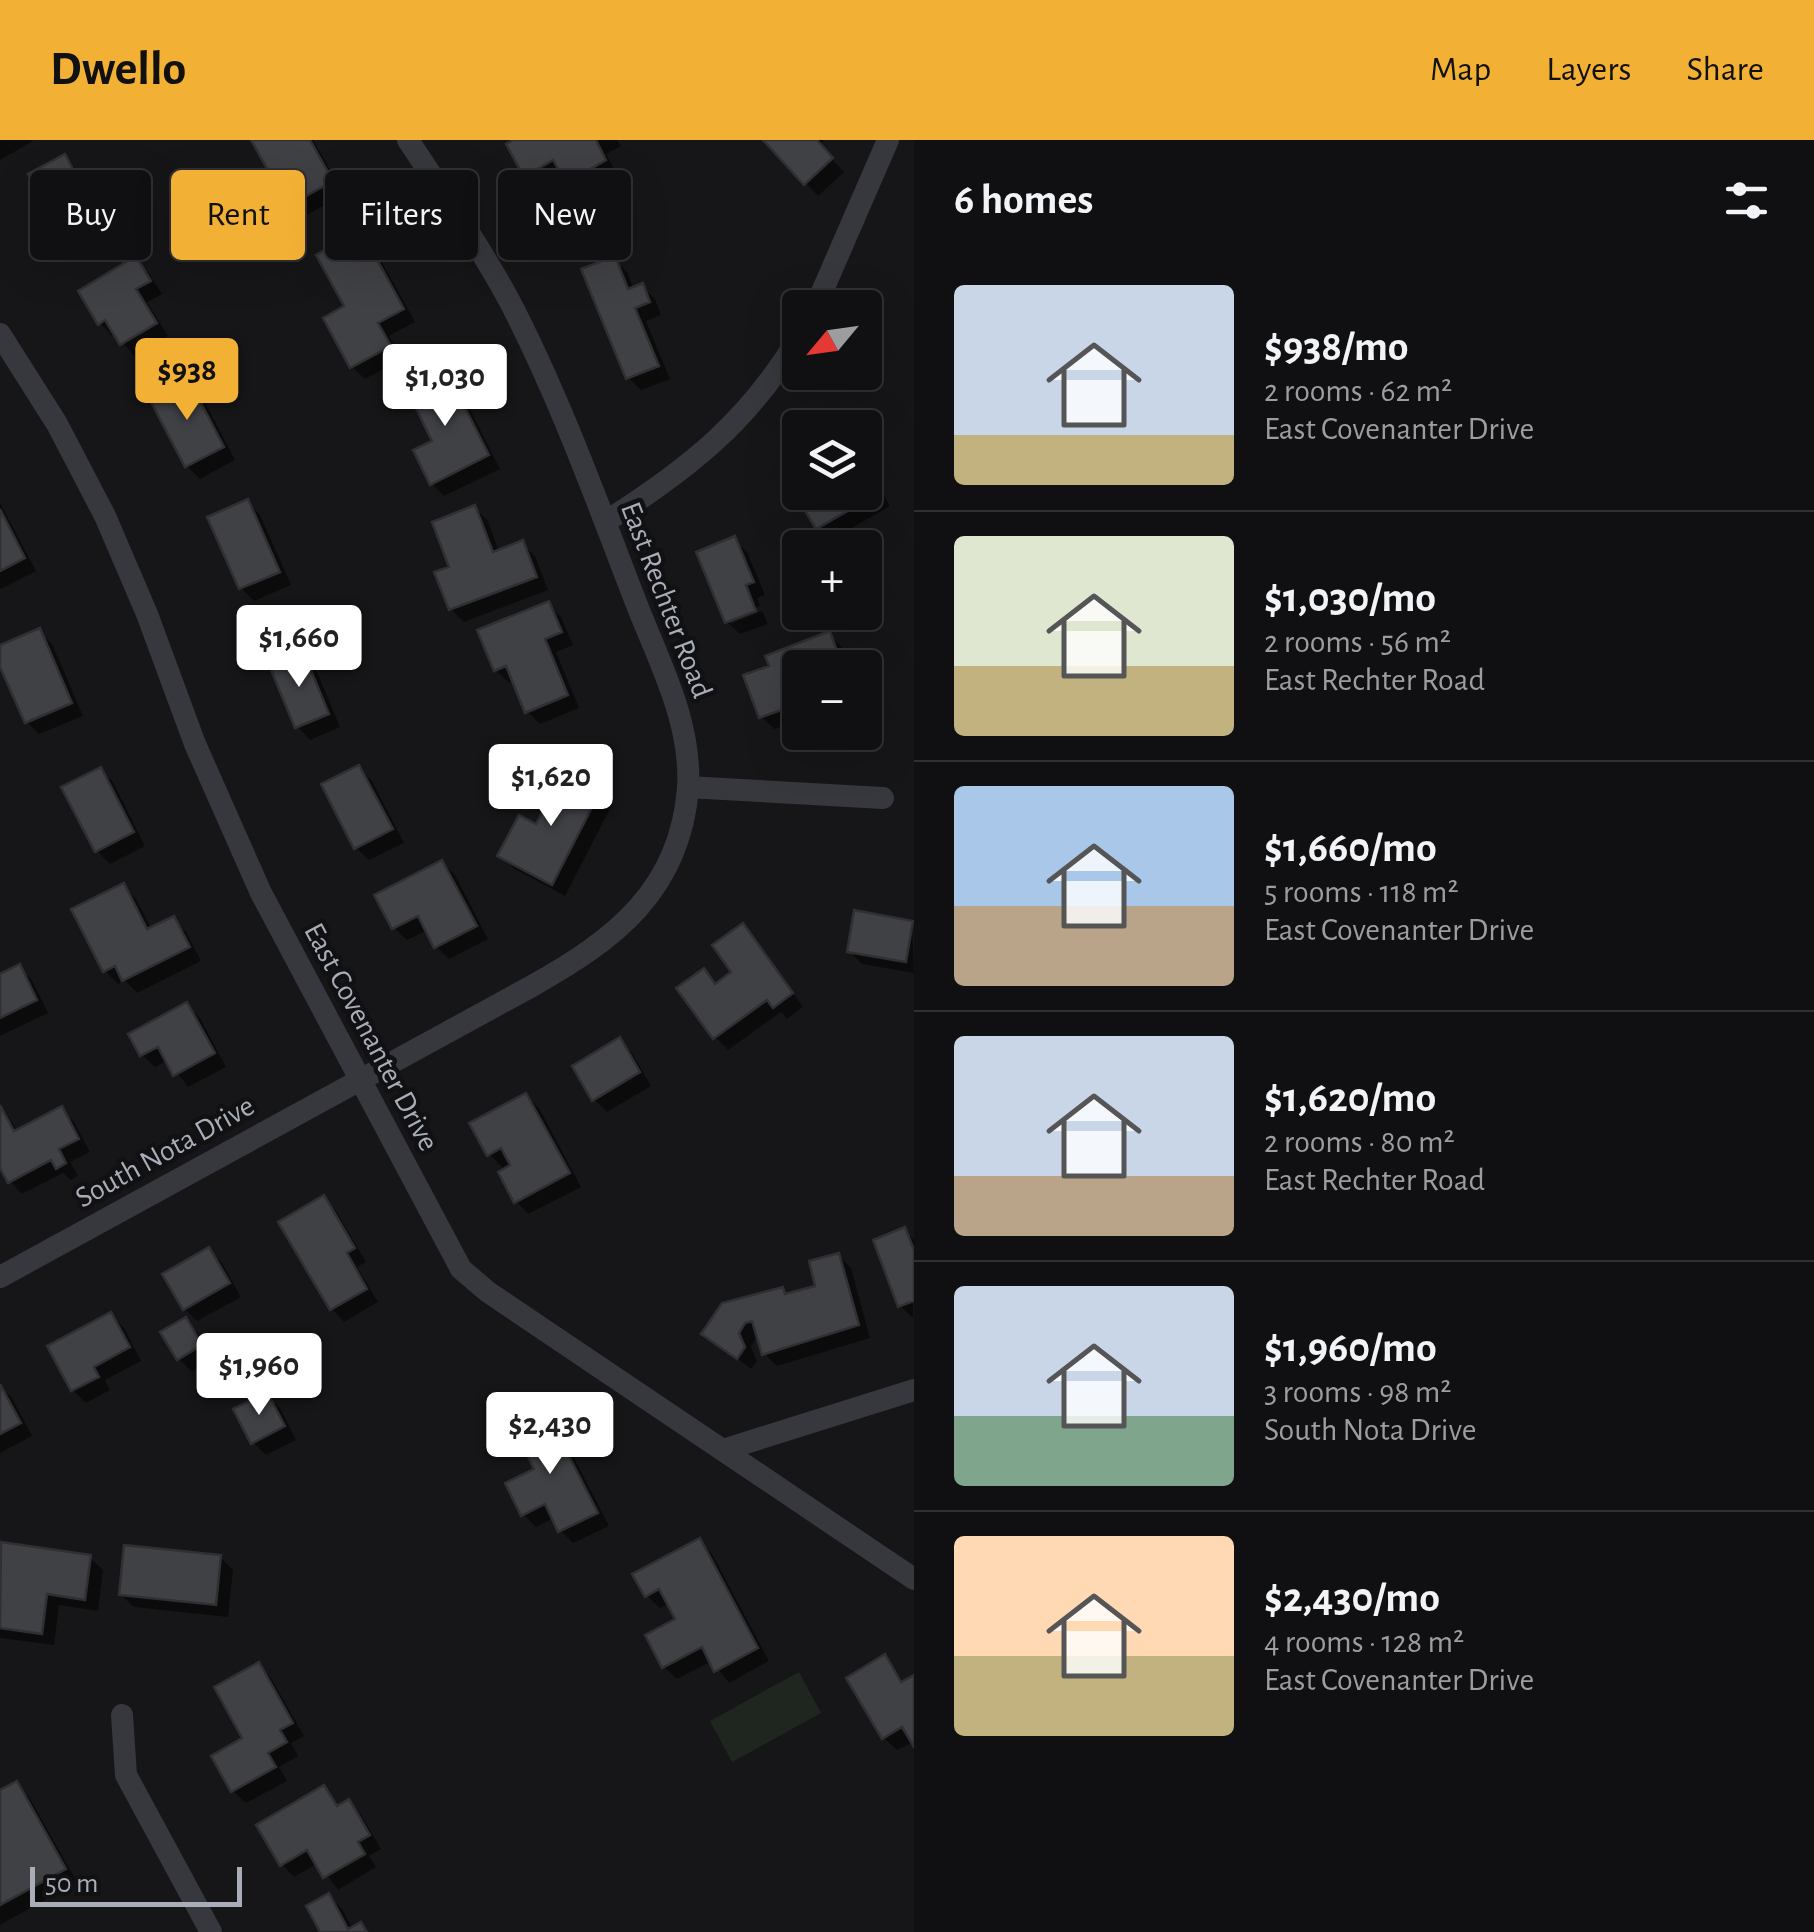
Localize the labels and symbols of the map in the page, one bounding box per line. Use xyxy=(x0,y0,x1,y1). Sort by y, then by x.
north arrow xyxy=(782,290,882,390)
pin: $938 xyxy=(128,338,246,423)
pin: $1,030 xyxy=(364,344,526,429)
street label: East Rechter Road xyxy=(615,498,717,702)
pin: $1,660 xyxy=(218,605,380,690)
pin: $1,620 xyxy=(470,744,632,829)
street label: East Covenanter Drive xyxy=(298,918,444,1156)
street label: South Nota Drive xyxy=(71,1091,259,1213)
pin: $1,960 xyxy=(178,1333,340,1418)
pin: $2,430 xyxy=(469,1392,631,1477)
scale bar xyxy=(30,1862,242,1906)

